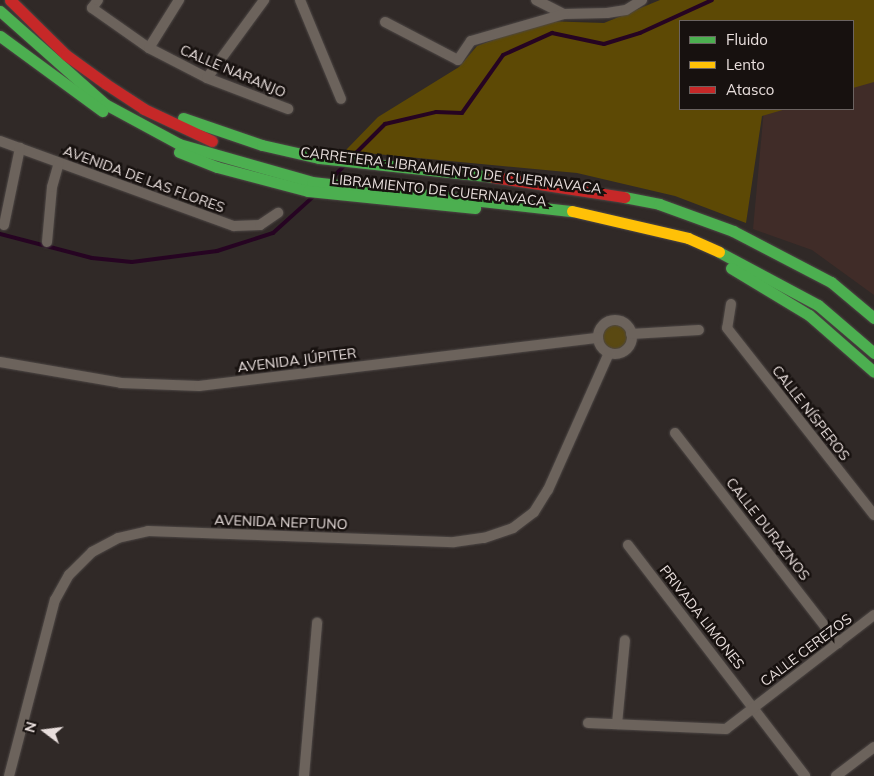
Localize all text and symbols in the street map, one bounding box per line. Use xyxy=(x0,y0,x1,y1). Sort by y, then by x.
legend xyxy=(679,20,854,110)
text: Fluido xyxy=(726,30,768,49)
street label: CALLE NARANJO xyxy=(178,41,288,101)
text: Lento xyxy=(726,55,765,74)
text: Atasco xyxy=(726,80,774,99)
street label: AVENIDA DE LAS FLORES xyxy=(61,142,227,216)
street label: CARRETERA LIBRAMIENTO DE CUERNAVACA xyxy=(299,143,603,197)
street label: LIBRAMIENTO DE CUERNAVACA xyxy=(331,170,547,210)
street label: AVENIDA JÚPITER xyxy=(237,344,357,376)
street label: CALLE NÍSPEROS xyxy=(769,362,853,464)
street label: CALLE DURAZNOS xyxy=(723,474,813,584)
street label: AVENIDA NEPTUNO xyxy=(214,511,348,533)
street label: PRIVADA LIMONES xyxy=(656,562,748,672)
street label: CALLE CEREZOS xyxy=(757,610,855,690)
north arrow xyxy=(20,706,70,756)
text: N xyxy=(20,720,41,735)

